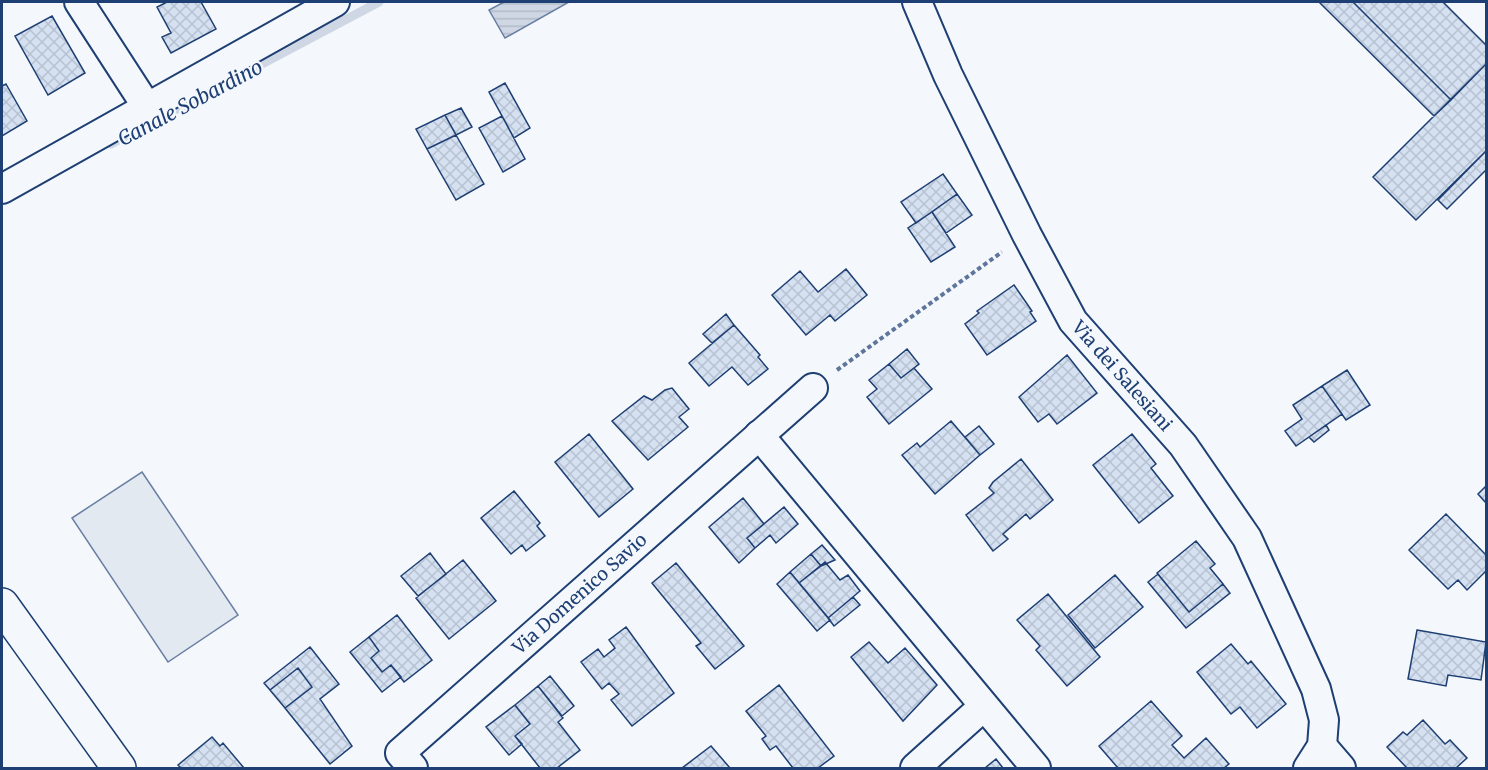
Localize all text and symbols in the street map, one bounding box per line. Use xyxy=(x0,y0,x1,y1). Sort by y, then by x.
water label: Canale Sobardino xyxy=(113,54,267,151)
street label: Via dei Salesiani xyxy=(1067,315,1177,436)
street label: Via Domenico Savio xyxy=(507,528,652,660)

